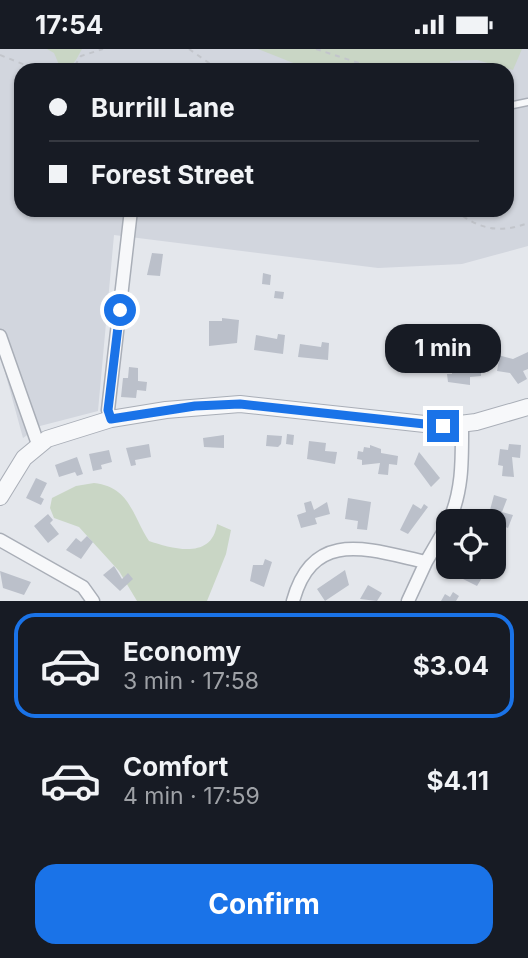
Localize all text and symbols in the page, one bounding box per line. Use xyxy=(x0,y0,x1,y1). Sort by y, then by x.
text: 17:54 xyxy=(35,9,103,40)
text: Burrill Lane xyxy=(91,92,235,123)
text: Forest Street xyxy=(91,159,254,190)
route start xyxy=(104,294,136,326)
callout: 1 min xyxy=(385,325,501,373)
text: 1 min xyxy=(415,334,471,362)
route end xyxy=(427,410,459,442)
map controls xyxy=(436,509,506,579)
button: locate xyxy=(436,509,506,579)
icon: car xyxy=(39,634,102,697)
text: Economy xyxy=(123,636,241,667)
text: $3.04 xyxy=(413,650,489,681)
text: 3 min · 17:58 xyxy=(123,667,259,695)
icon: car xyxy=(39,749,102,812)
text: Comfort xyxy=(123,751,228,782)
text: $4.11 xyxy=(427,765,489,796)
text: 4 min · 17:59 xyxy=(123,782,260,810)
button: Confirm xyxy=(35,864,493,944)

